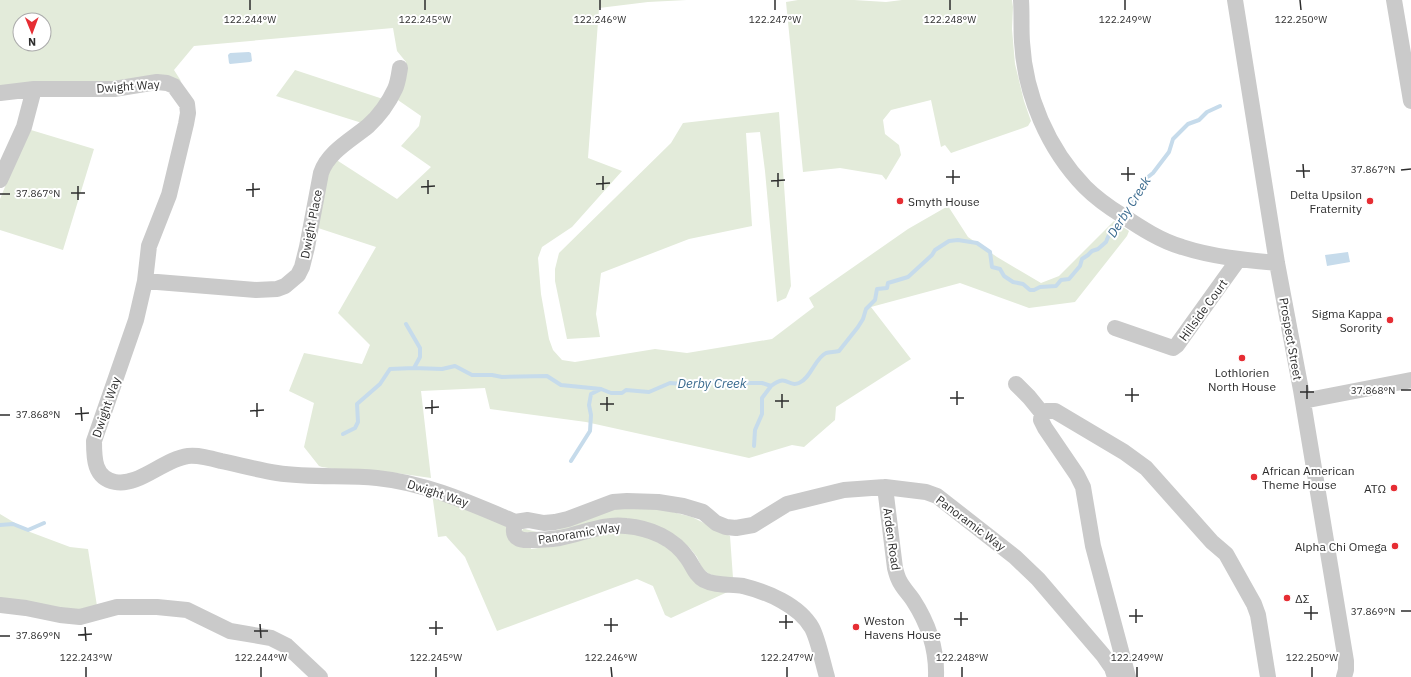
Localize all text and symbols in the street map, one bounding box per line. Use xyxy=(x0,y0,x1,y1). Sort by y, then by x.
north arrow xyxy=(12,12,52,52)
text: 122.244°W xyxy=(224,13,276,26)
text: 122.245°W xyxy=(399,13,451,26)
text: 122.246°W xyxy=(574,13,626,26)
text: 122.247°W xyxy=(749,13,801,26)
text: 122.248°W xyxy=(924,13,976,26)
text: 122.249°W xyxy=(1099,13,1151,26)
text: 122.250°W xyxy=(1275,13,1327,26)
text: N xyxy=(28,35,36,49)
street label: Dwight Way xyxy=(96,76,160,96)
text: 37.867°N xyxy=(1351,163,1395,176)
water label: Derby Creek xyxy=(1104,173,1155,241)
text: 37.867°N xyxy=(16,187,60,200)
place label: Delta Upsilon Fraternity xyxy=(1290,187,1362,216)
street label: Dwight Place xyxy=(297,188,325,260)
place label: Smyth House xyxy=(908,194,980,209)
marker: Smyth House xyxy=(895,196,905,206)
marker: Delta Upsilon Fraternity xyxy=(1365,196,1375,206)
street label: Hillside Court xyxy=(1176,276,1230,344)
street label: Prospect Street xyxy=(1276,297,1306,381)
place label: Sigma Kappa Sorority xyxy=(1312,306,1383,335)
marker: Sigma Kappa Sorority xyxy=(1385,315,1395,325)
marker: Lothlorien North House xyxy=(1237,353,1247,363)
place label: Lothlorien North House xyxy=(1208,365,1276,394)
street label: Dwight Way xyxy=(89,375,123,439)
water label: Derby Creek xyxy=(678,375,747,392)
text: 37.868°N xyxy=(1351,384,1395,397)
text: 37.868°N xyxy=(16,408,60,421)
place label: African American Theme House xyxy=(1262,463,1355,492)
marker: African American Theme House xyxy=(1249,472,1259,482)
street label: Dwight Way xyxy=(406,476,470,510)
place label: ΑΤΩ xyxy=(1364,481,1386,496)
marker: ΑΤΩ xyxy=(1389,483,1399,493)
street label: Panoramic Way xyxy=(933,492,1009,554)
street label: Arden Road xyxy=(880,507,904,571)
street label: Panoramic Way xyxy=(537,519,621,547)
place label: Alpha Chi Omega xyxy=(1295,539,1388,554)
marker: Alpha Chi Omega xyxy=(1390,541,1400,551)
place label: ΔΣ xyxy=(1295,591,1310,606)
marker: ΔΣ xyxy=(1282,593,1292,603)
text: 37.869°N xyxy=(1351,605,1395,618)
place label: Weston Havens House xyxy=(864,613,942,642)
marker: Weston Havens House xyxy=(851,622,861,632)
text: 37.869°N xyxy=(16,629,60,642)
text: 122.243°W xyxy=(60,651,112,664)
text: 122.244°W xyxy=(235,651,287,664)
text: 122.245°W xyxy=(410,651,462,664)
text: 122.246°W xyxy=(585,651,637,664)
text: 122.247°W xyxy=(761,651,813,664)
text: 122.248°W xyxy=(936,651,988,664)
text: 122.249°W xyxy=(1111,651,1163,664)
text: 122.250°W xyxy=(1286,651,1338,664)

